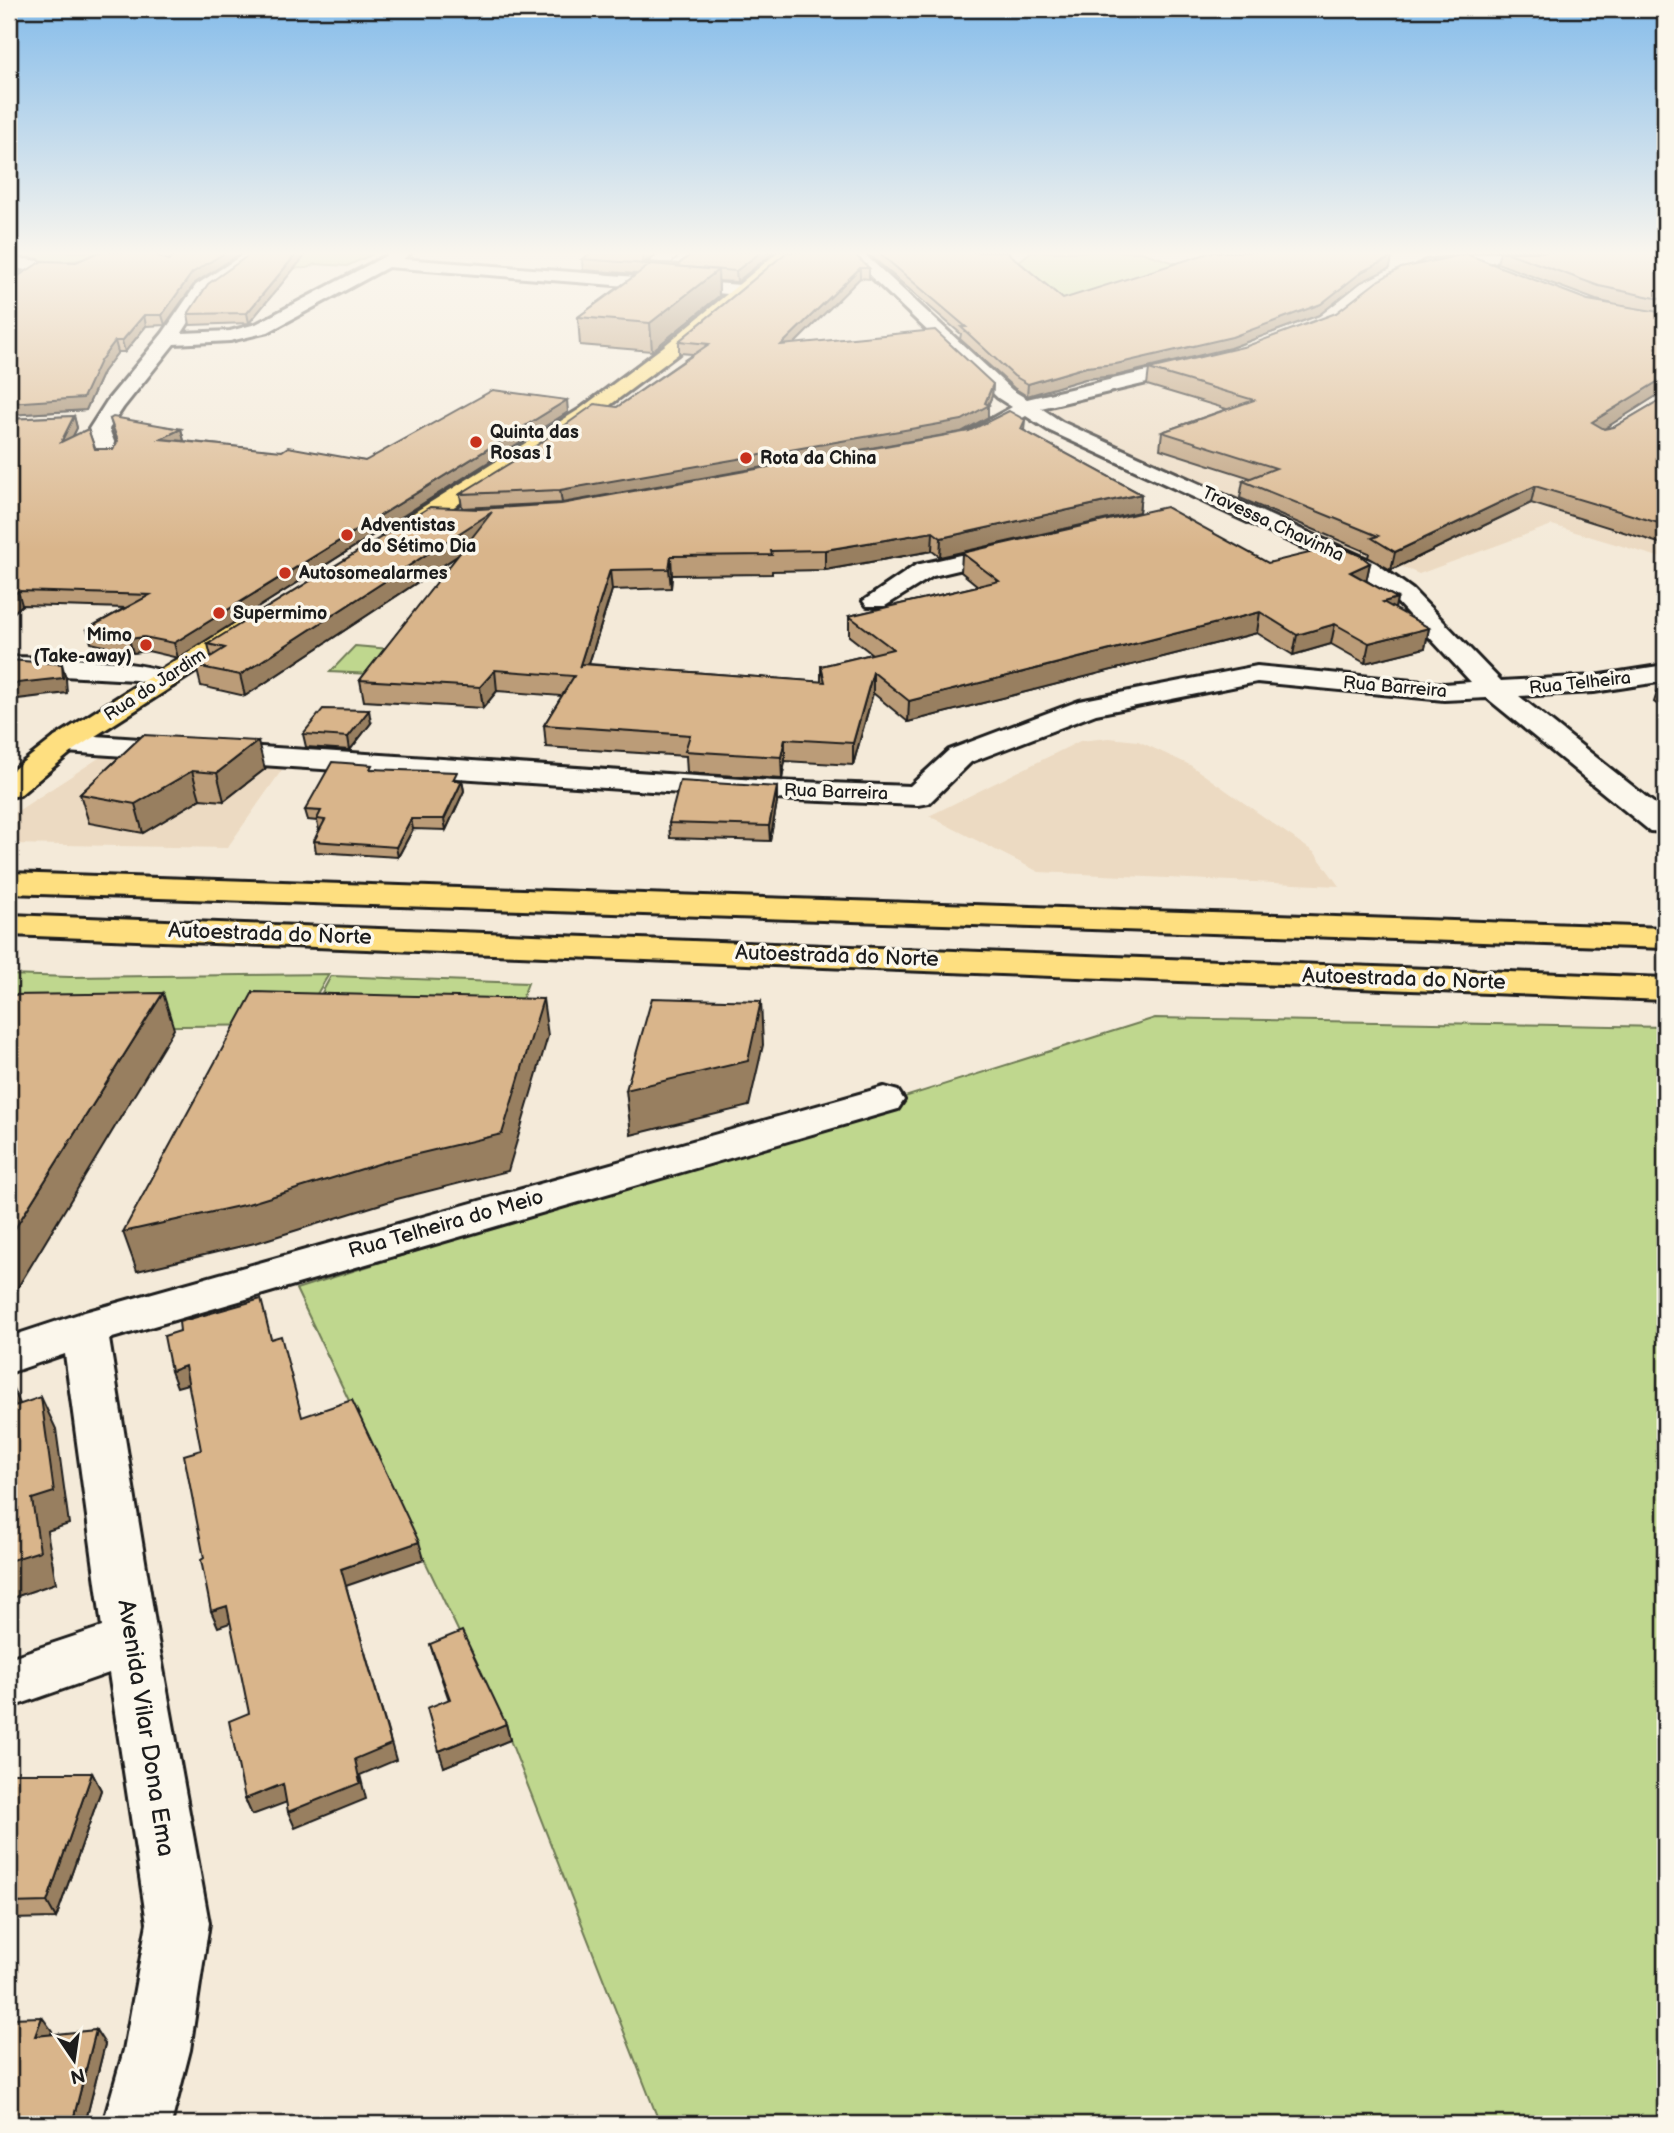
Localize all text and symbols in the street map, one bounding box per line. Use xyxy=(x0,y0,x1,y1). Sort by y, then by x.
place label: Quinta das Rosas I xyxy=(490,422,579,464)
marker: Quinta das Rosas I xyxy=(468,434,484,450)
place label: Rota da China xyxy=(760,448,877,469)
marker: Rota da China xyxy=(738,450,754,466)
street label: Travessa Chavinha xyxy=(1199,482,1347,566)
place label: Adventistas do Sétimo Dia xyxy=(360,515,476,557)
marker: Adventistas do Sétimo Dia xyxy=(339,527,355,543)
place label: Autosomealarmes xyxy=(298,563,448,584)
marker: Autosomealarmes xyxy=(277,565,293,581)
place label: Supermimo xyxy=(233,603,327,624)
marker: Supermimo xyxy=(211,605,227,621)
place label: Mimo (Take-away) xyxy=(33,625,132,667)
marker: Mimo (Take-away) xyxy=(138,637,154,653)
street label: Rua do Jardim xyxy=(100,644,210,726)
street label: Rua Telheira xyxy=(1528,667,1632,699)
street label: Rua Barreira xyxy=(1342,672,1448,702)
street label: Rua Barreira xyxy=(784,780,888,804)
street label: Autoestrada do Norte xyxy=(168,918,372,950)
street label: Autoestrada do Norte xyxy=(735,940,939,972)
street label: Autoestrada do Norte xyxy=(1302,963,1506,995)
street label: Rua Telheira do Meio xyxy=(346,1184,547,1264)
street label: Avenida Vilar Dona Ema xyxy=(111,1597,181,1859)
north arrow xyxy=(38,2024,108,2094)
text: N xyxy=(68,2062,87,2088)

